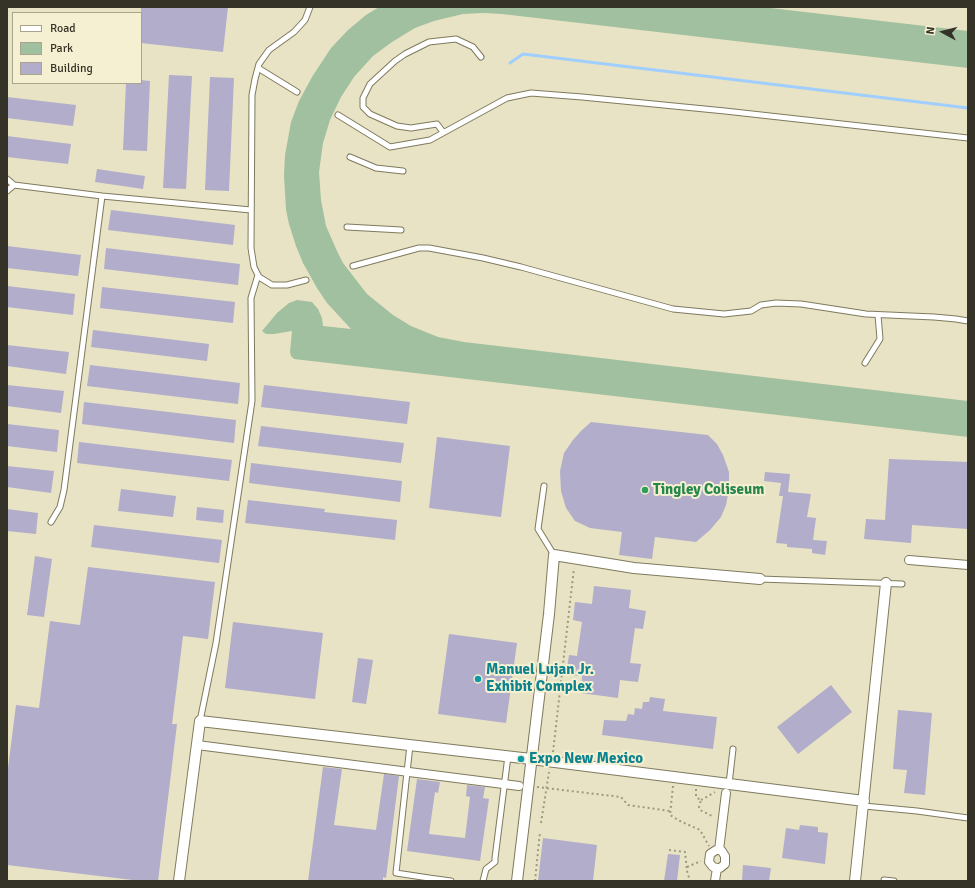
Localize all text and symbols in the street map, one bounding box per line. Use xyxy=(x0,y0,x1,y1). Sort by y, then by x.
legend xyxy=(12,12,142,84)
north arrow xyxy=(923,12,963,52)
text: Road xyxy=(50,21,76,36)
text: N xyxy=(924,26,938,35)
text: Park xyxy=(50,41,73,56)
text: Building xyxy=(50,61,93,76)
place label: Tingley Coliseum xyxy=(653,481,764,499)
marker: Tingley Coliseum xyxy=(640,485,650,495)
place label: Manuel Lujan Jr. Exhibit Complex xyxy=(486,661,594,696)
marker: Manuel Lujan Jr. Exhibit Complex xyxy=(473,674,483,684)
place label: Expo New Mexico xyxy=(529,750,643,768)
marker: Expo New Mexico xyxy=(516,754,526,764)

